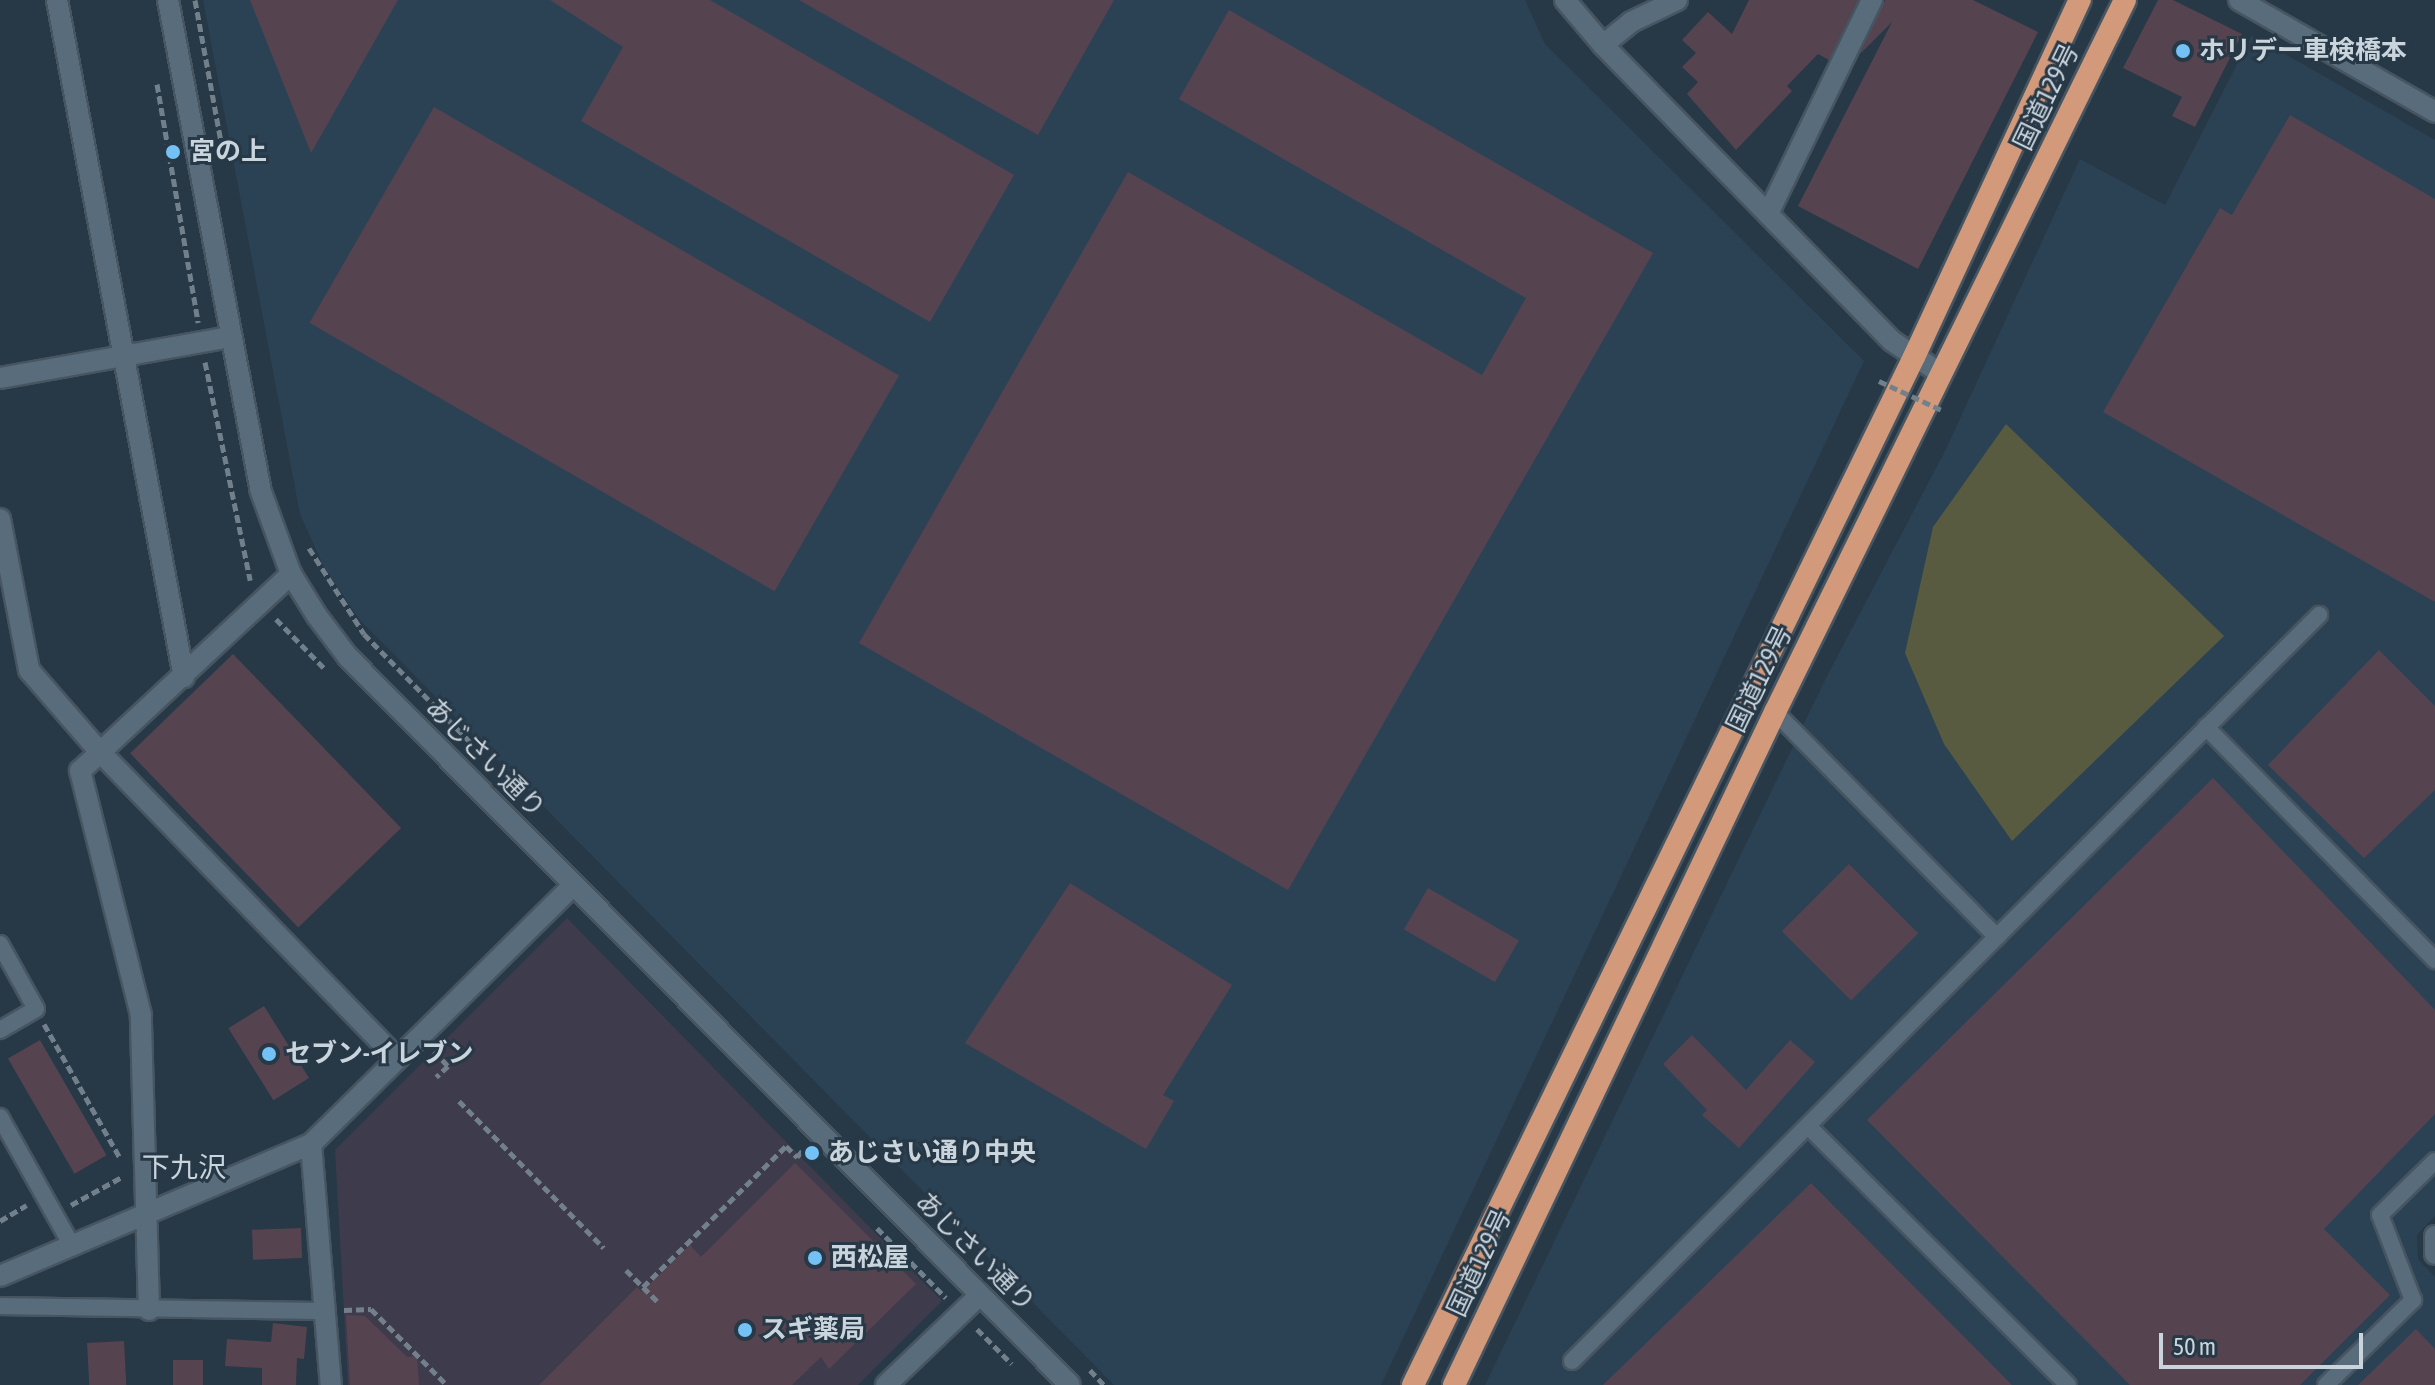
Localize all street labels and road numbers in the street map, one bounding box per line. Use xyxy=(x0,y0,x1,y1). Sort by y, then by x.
street label: 国道129号 xyxy=(2008,39,2086,155)
street label: 国道129号 xyxy=(1721,621,1799,737)
street label: あじさい通り xyxy=(419,692,551,824)
street label: あじさい通り xyxy=(909,1186,1041,1318)
street label: 国道129号 xyxy=(1442,1204,1518,1322)

